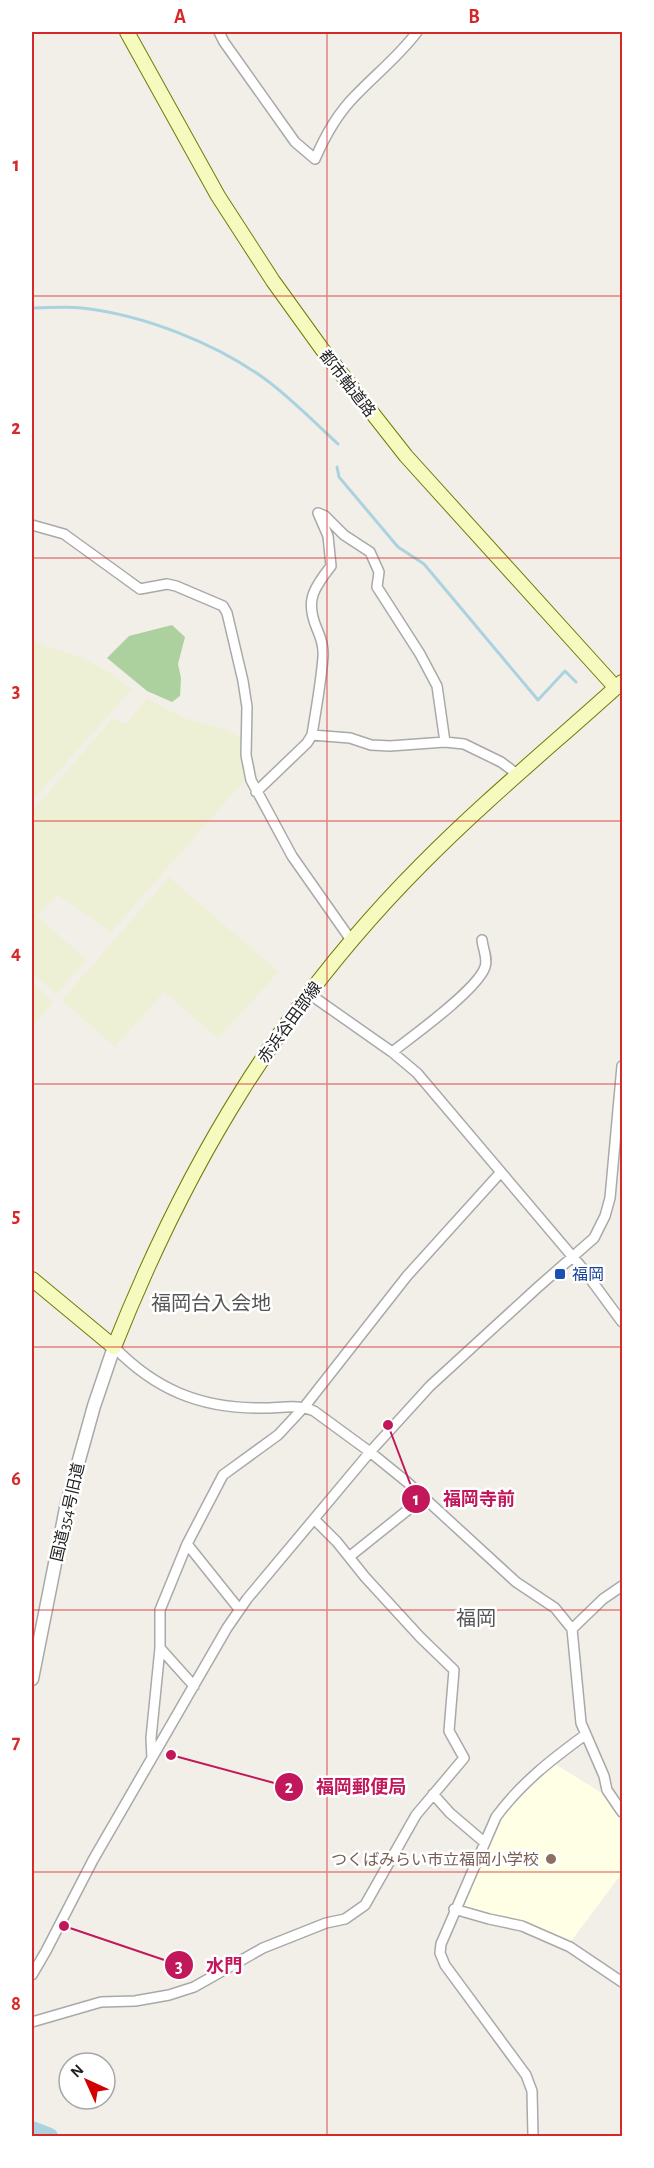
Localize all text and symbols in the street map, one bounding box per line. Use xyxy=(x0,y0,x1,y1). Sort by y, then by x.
text: A xyxy=(174,7,186,27)
text: B xyxy=(468,7,480,27)
text: 1 xyxy=(12,155,20,175)
street label: 都市軸道路 xyxy=(316,347,379,420)
text: 2 xyxy=(11,418,21,438)
text: 3 xyxy=(12,681,20,701)
text: 4 xyxy=(11,943,21,963)
street label: 赤浜谷田部線 xyxy=(254,978,324,1066)
text: 5 xyxy=(12,1206,20,1226)
marker: 福岡 xyxy=(553,1267,567,1281)
place label: 福岡 xyxy=(572,1267,604,1283)
district label: 福岡台入会地 xyxy=(151,1293,271,1314)
street label: 国道354号旧道 xyxy=(48,1461,87,1563)
text: 6 xyxy=(11,1469,21,1489)
callout: 福岡寺前 xyxy=(401,1481,527,1517)
text: 福岡寺前 xyxy=(443,1489,515,1509)
text: 1 xyxy=(413,1491,419,1509)
district label: 福岡 xyxy=(456,1608,496,1629)
text: 7 xyxy=(12,1732,21,1752)
callout: 福岡郵便局 xyxy=(274,1769,418,1805)
text: 福岡郵便局 xyxy=(316,1777,406,1797)
text: 2 xyxy=(285,1779,294,1797)
place label: つくばみらい市立福岡小学校 xyxy=(331,1851,539,1868)
marker: つくばみらい市立福岡小学校 xyxy=(544,1852,558,1866)
callout: 水門 xyxy=(164,1947,254,1983)
text: 水門 xyxy=(206,1957,242,1976)
text: 3 xyxy=(175,1958,183,1976)
text: 8 xyxy=(11,1994,21,2014)
north arrow xyxy=(57,2051,117,2111)
text: N xyxy=(68,2062,87,2081)

